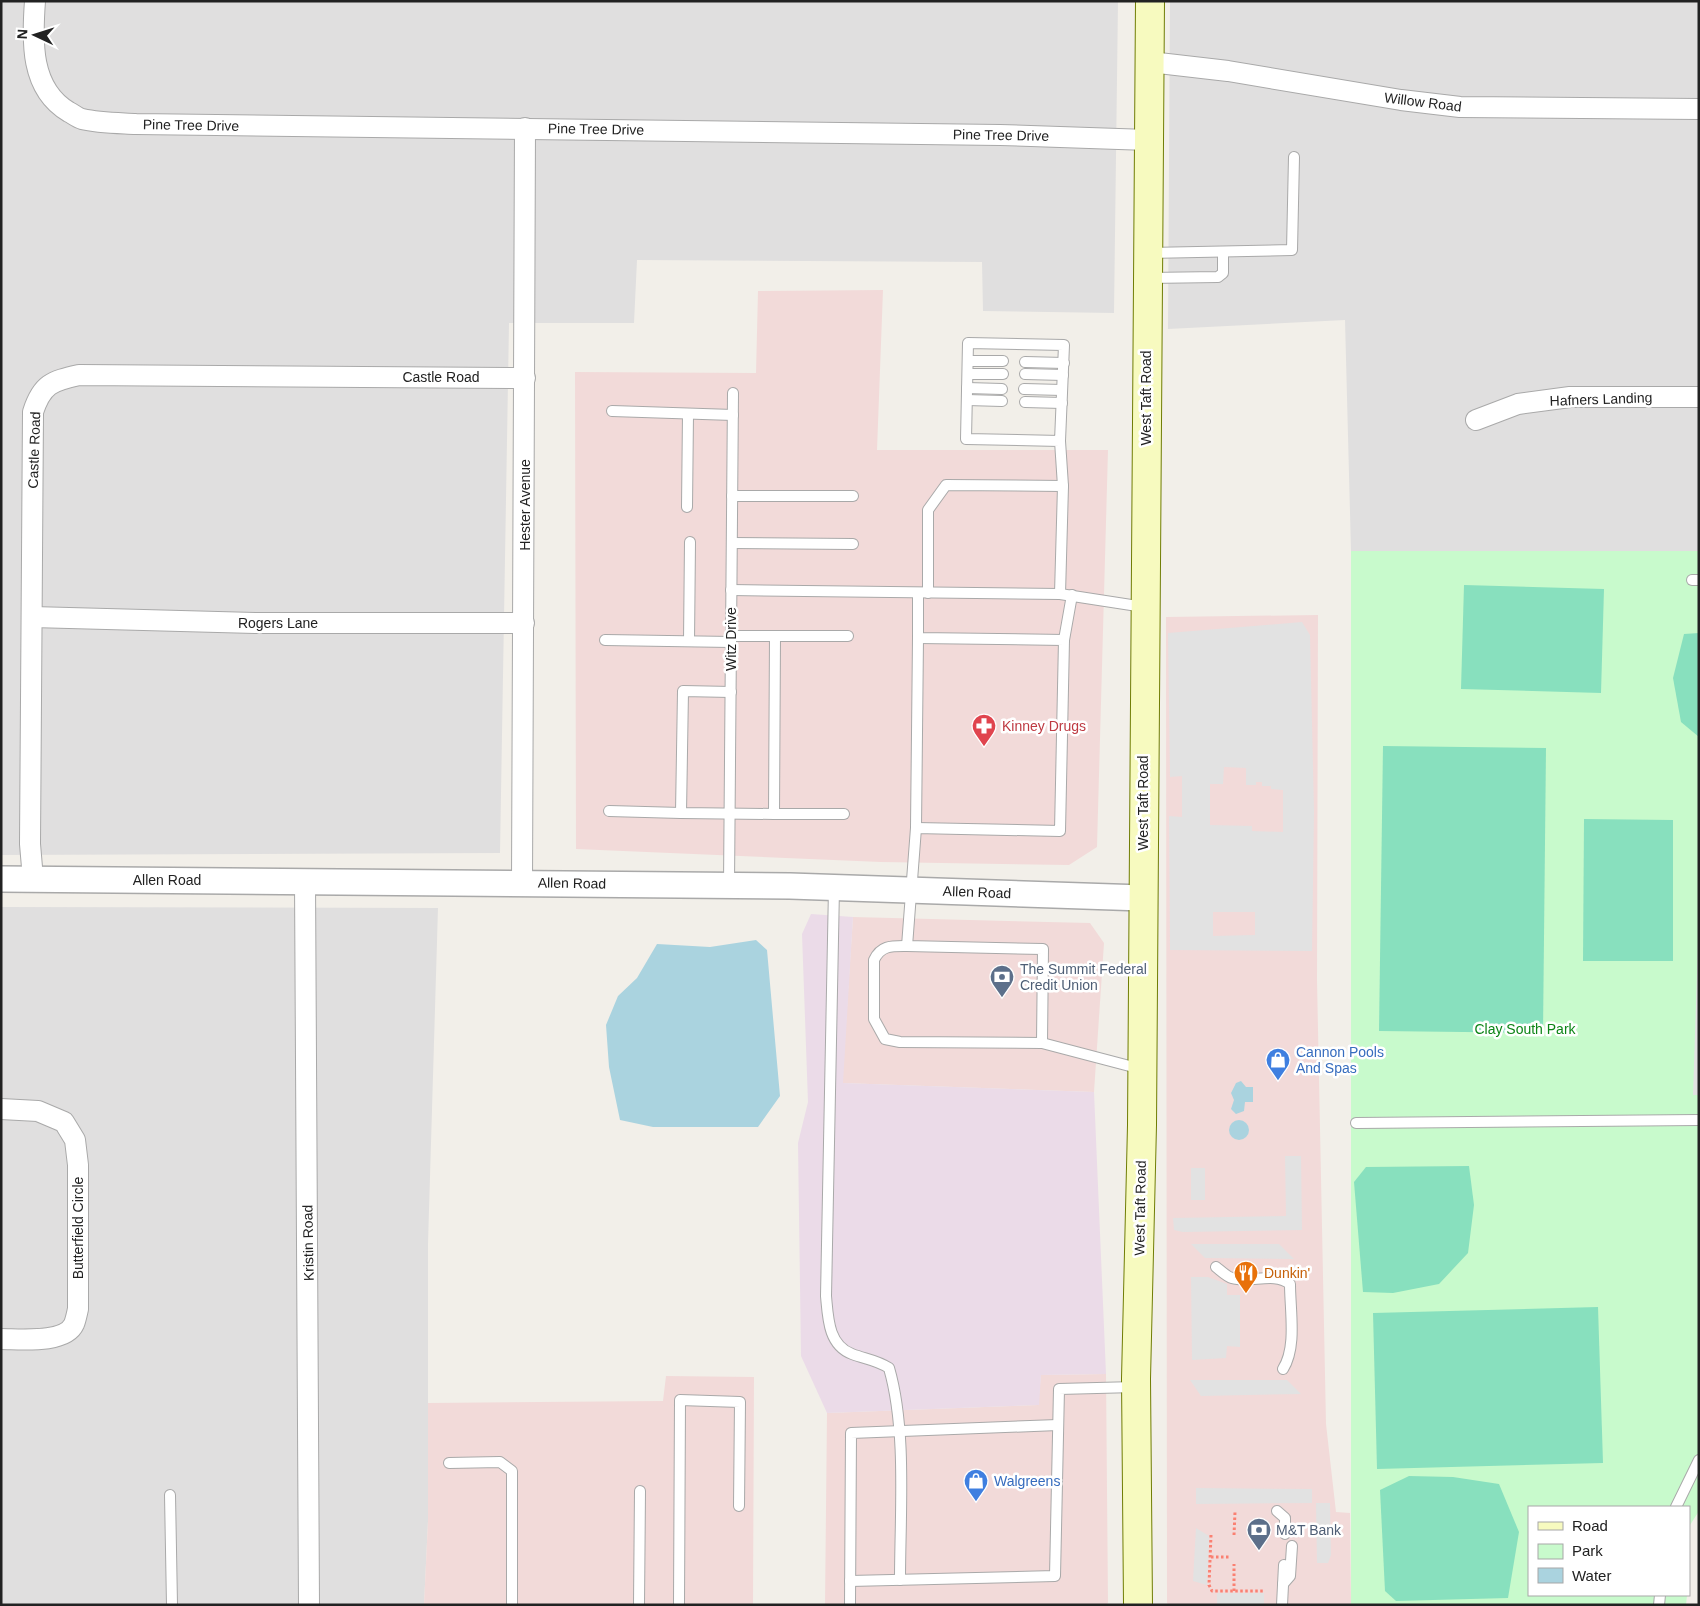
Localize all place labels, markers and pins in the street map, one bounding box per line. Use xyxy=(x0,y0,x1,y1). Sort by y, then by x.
pharmacy icon: Kinney Drugs xyxy=(971,713,997,747)
place label: Kinney Drugs xyxy=(1002,718,1086,734)
place label: The Summit Federal Credit Union xyxy=(1020,961,1147,993)
bank icon: The Summit Federal Credit Union xyxy=(989,964,1015,998)
place label: Cannon Pools And Spas xyxy=(1296,1044,1384,1076)
shop icon: Cannon Pools And Spas xyxy=(1265,1047,1291,1081)
restaurant icon: Dunkin' xyxy=(1233,1260,1259,1294)
place label: Dunkin' xyxy=(1264,1265,1310,1281)
shop icon: Walgreens xyxy=(963,1468,989,1502)
place label: Walgreens xyxy=(994,1473,1060,1489)
bank icon: M&T Bank xyxy=(1246,1517,1272,1551)
place label: M&T Bank xyxy=(1276,1522,1342,1538)

